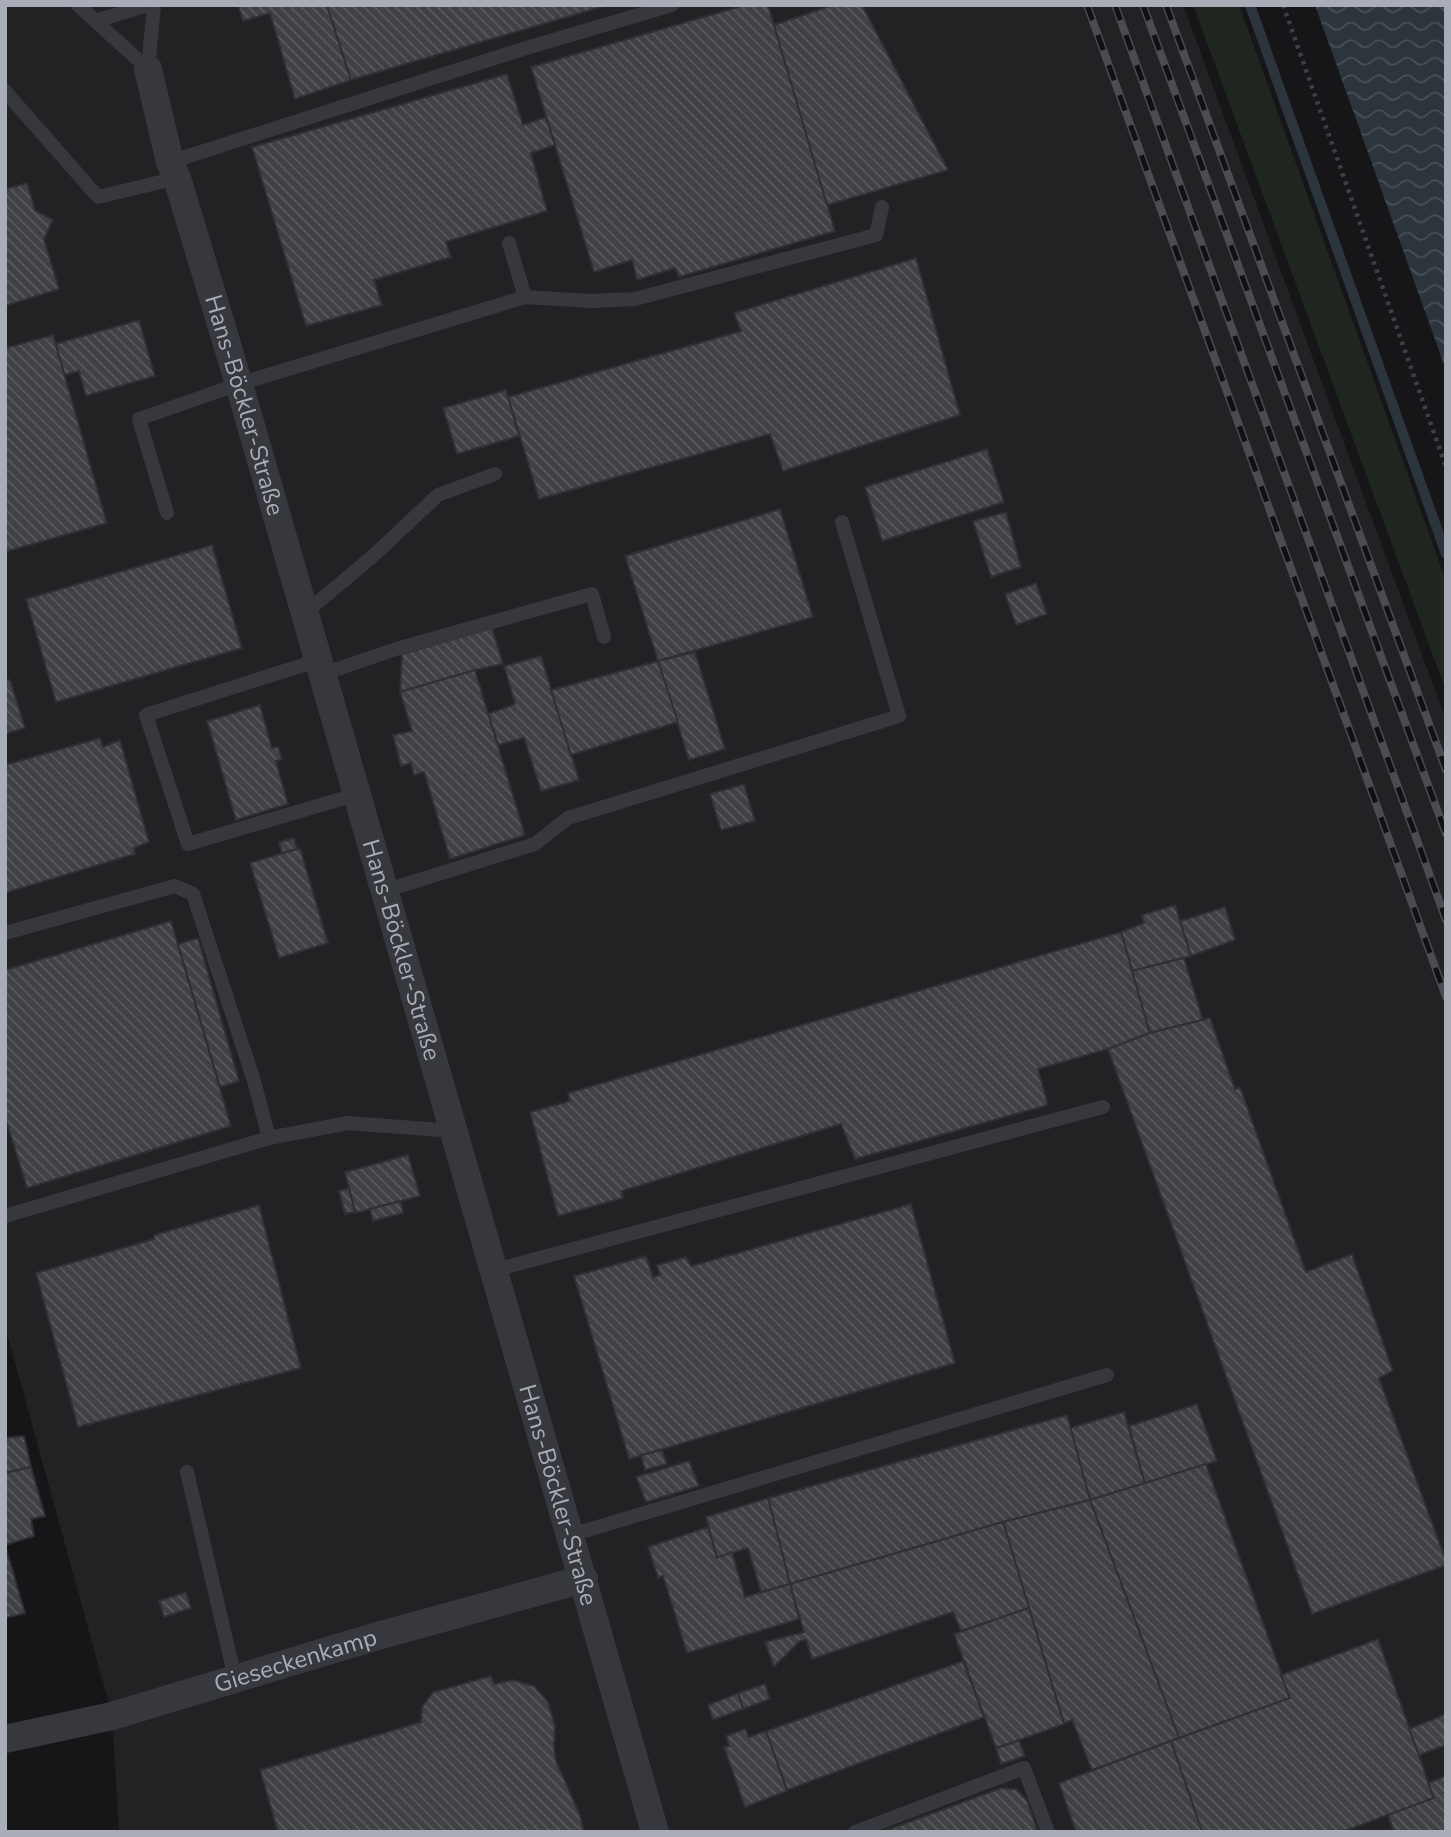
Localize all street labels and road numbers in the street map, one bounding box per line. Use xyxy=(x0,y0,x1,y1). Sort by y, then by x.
street label: Hans-Böckler-Straße xyxy=(197,291,292,519)
street label: Hans-Böckler-Straße xyxy=(355,836,449,1064)
street label: Hans-Böckler-Straße xyxy=(511,1381,605,1609)
street label: Gieseckenkamp xyxy=(210,1621,381,1700)

